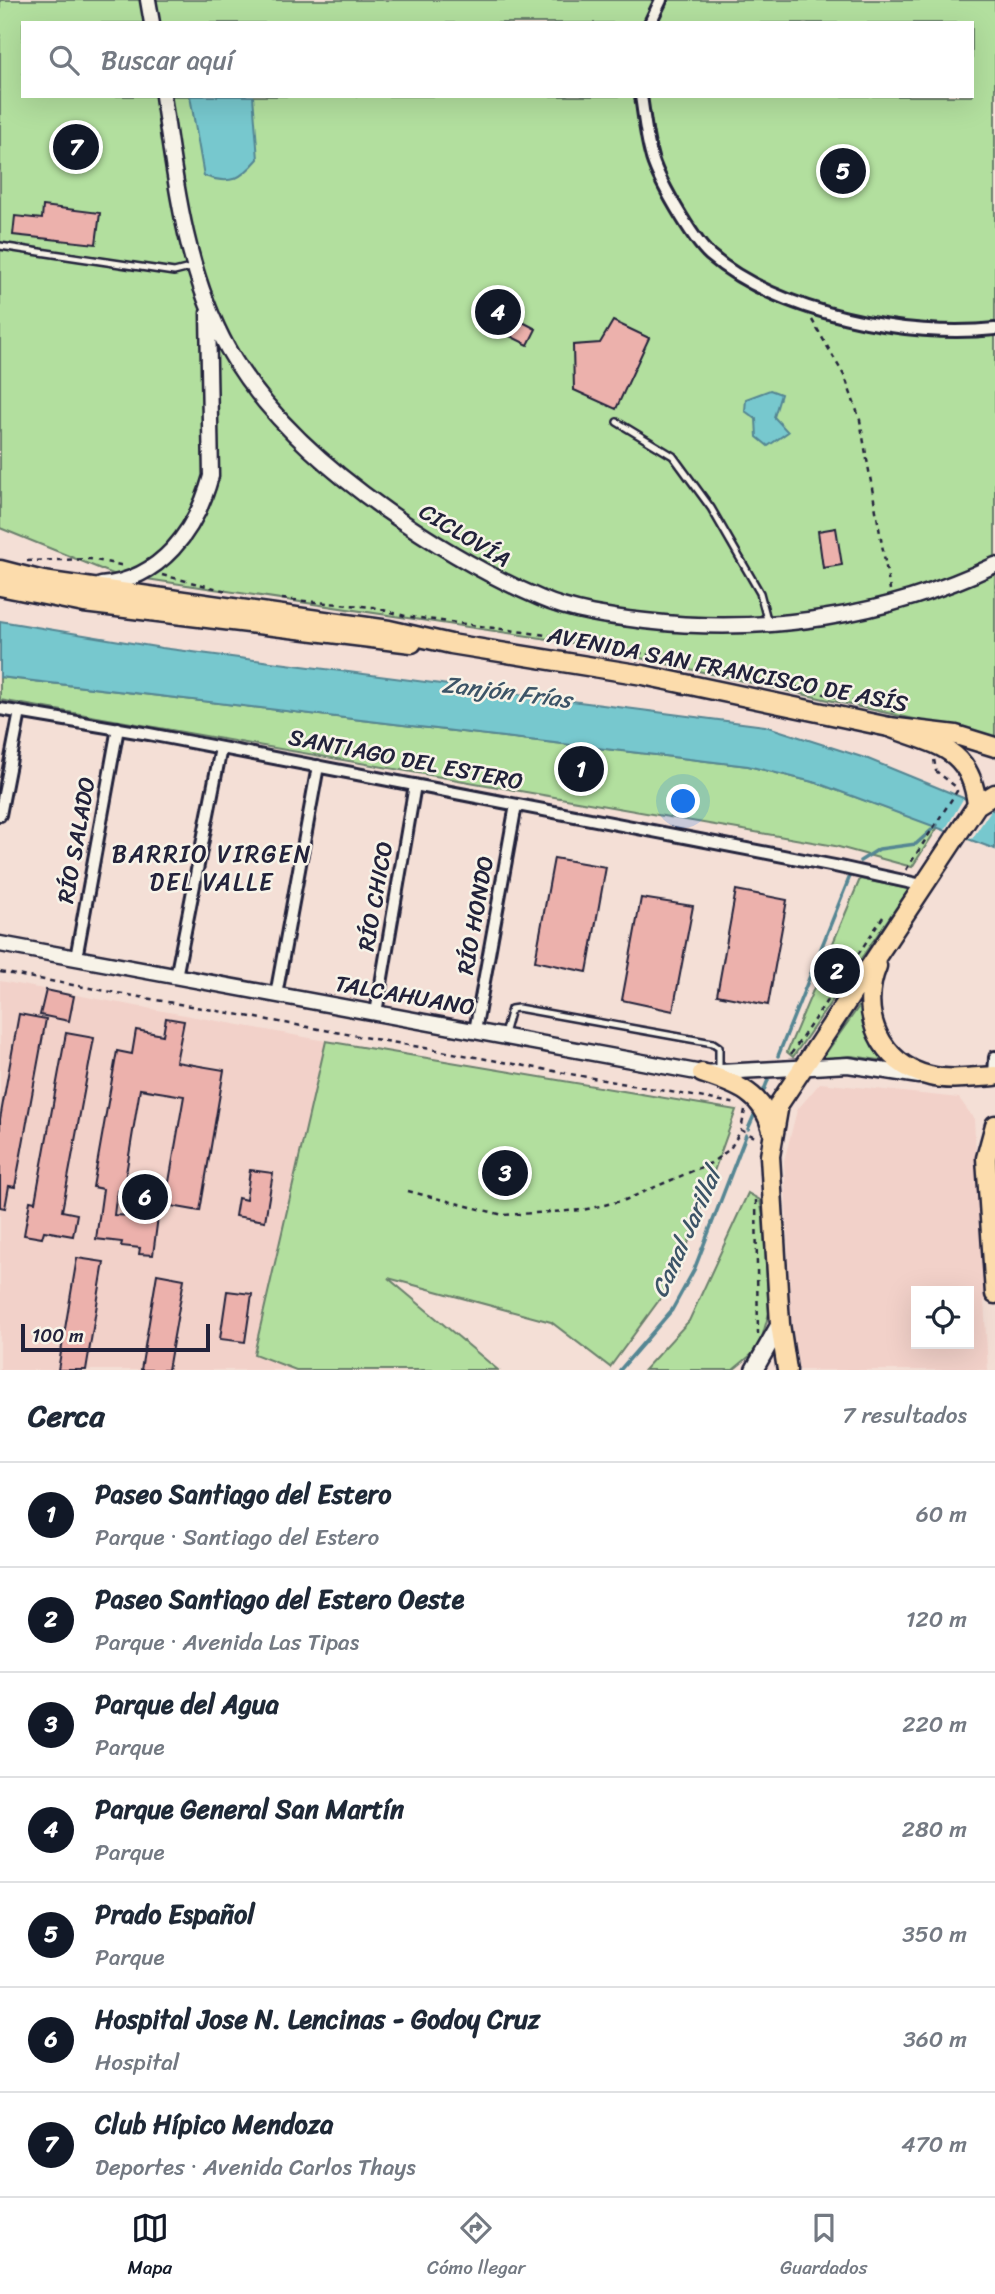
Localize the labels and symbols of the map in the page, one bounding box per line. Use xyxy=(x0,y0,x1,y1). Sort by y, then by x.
pin: 7 xyxy=(53,121,99,173)
pin: 5 xyxy=(820,145,866,197)
pin: 4 xyxy=(475,286,521,338)
street label: CICLOVÍA xyxy=(411,492,519,579)
street label: AVENIDA SAN FRANCISCO DE ASÍS xyxy=(543,614,912,725)
water label: Zanjón Frías xyxy=(440,663,577,721)
street label: SANTIAGO DEL ESTERO xyxy=(285,717,527,802)
pin: 1 xyxy=(558,743,604,795)
street label: RÍO SALADO xyxy=(45,774,108,906)
your location xyxy=(666,784,700,818)
district label: BARRIO VIRGEN DEL VALLE xyxy=(112,833,312,903)
street label: RÍO CHICO xyxy=(346,838,405,954)
street label: RÍO HONDO xyxy=(445,852,506,978)
pin: 2 xyxy=(814,945,860,997)
street label: TALCAHUANO xyxy=(332,963,478,1028)
pin: 3 xyxy=(482,1147,528,1199)
water label: Canal Jarillal xyxy=(639,1157,735,1304)
pin: 6 xyxy=(122,1171,168,1223)
scale bar xyxy=(21,1321,210,1353)

